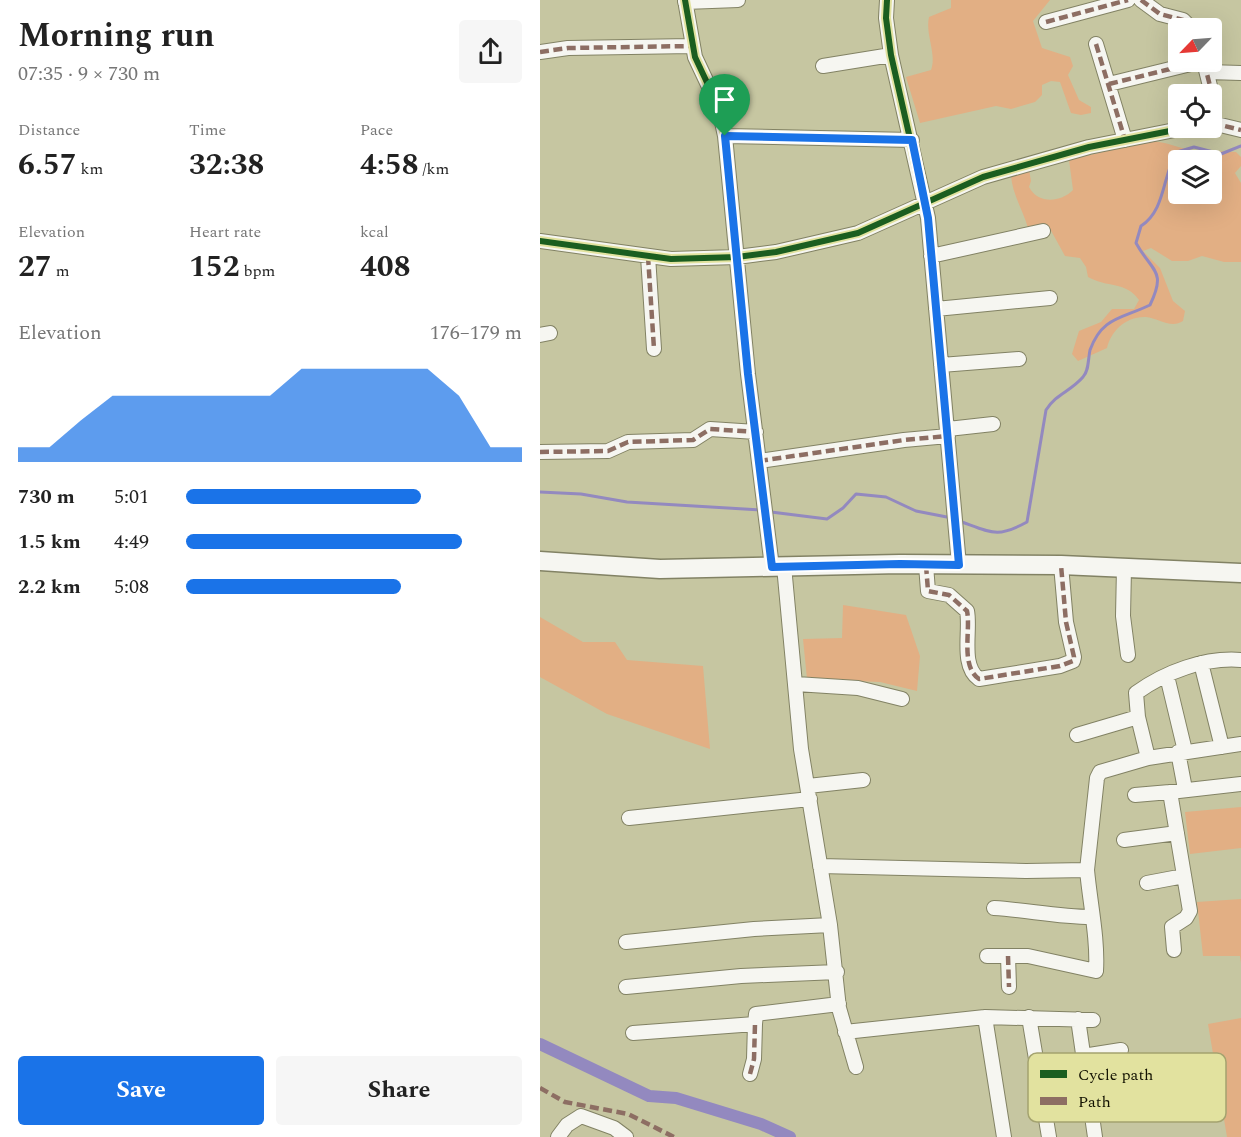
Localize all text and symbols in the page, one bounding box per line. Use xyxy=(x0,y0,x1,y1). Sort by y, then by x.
text: Morning run xyxy=(18,11,215,61)
north arrow xyxy=(1168,18,1222,72)
map controls xyxy=(1168,18,1222,204)
button: share xyxy=(459,20,522,83)
text: 07:35 · 9 × 730 m xyxy=(18,59,160,89)
pin xyxy=(699,74,750,136)
icon: arrive xyxy=(708,83,741,116)
button: locate xyxy=(1168,84,1222,138)
text: Distance xyxy=(18,118,80,142)
text: Time xyxy=(189,118,226,142)
text: Pace xyxy=(360,118,393,142)
text: 6.57 xyxy=(18,142,77,188)
text: 32:38 xyxy=(189,142,264,188)
text: 4:58 xyxy=(360,142,419,188)
button: layers xyxy=(1168,150,1222,204)
text: km xyxy=(77,157,103,181)
text: /km xyxy=(419,157,449,181)
text: Elevation xyxy=(18,220,85,244)
text: Heart rate xyxy=(189,220,261,244)
text: kcal xyxy=(360,220,389,244)
text: 27 xyxy=(18,244,52,290)
text: 152 xyxy=(189,244,240,290)
text: 408 xyxy=(360,244,411,290)
text: m xyxy=(52,259,69,283)
text: bpm xyxy=(240,259,275,283)
text: Elevation xyxy=(18,318,102,348)
text: 176–179 m xyxy=(430,318,522,348)
text: 730 m xyxy=(18,482,75,512)
text: 5:01 xyxy=(114,482,149,512)
text: 1.5 km xyxy=(18,527,81,557)
text: 4:49 xyxy=(114,527,149,557)
text: 2.2 km xyxy=(18,572,81,602)
text: 5:08 xyxy=(114,572,149,602)
legend xyxy=(1028,1053,1226,1122)
button: Save xyxy=(18,1056,264,1125)
button: Share xyxy=(276,1056,522,1125)
text: Cycle path xyxy=(1078,1063,1153,1087)
text: Path xyxy=(1078,1090,1111,1114)

